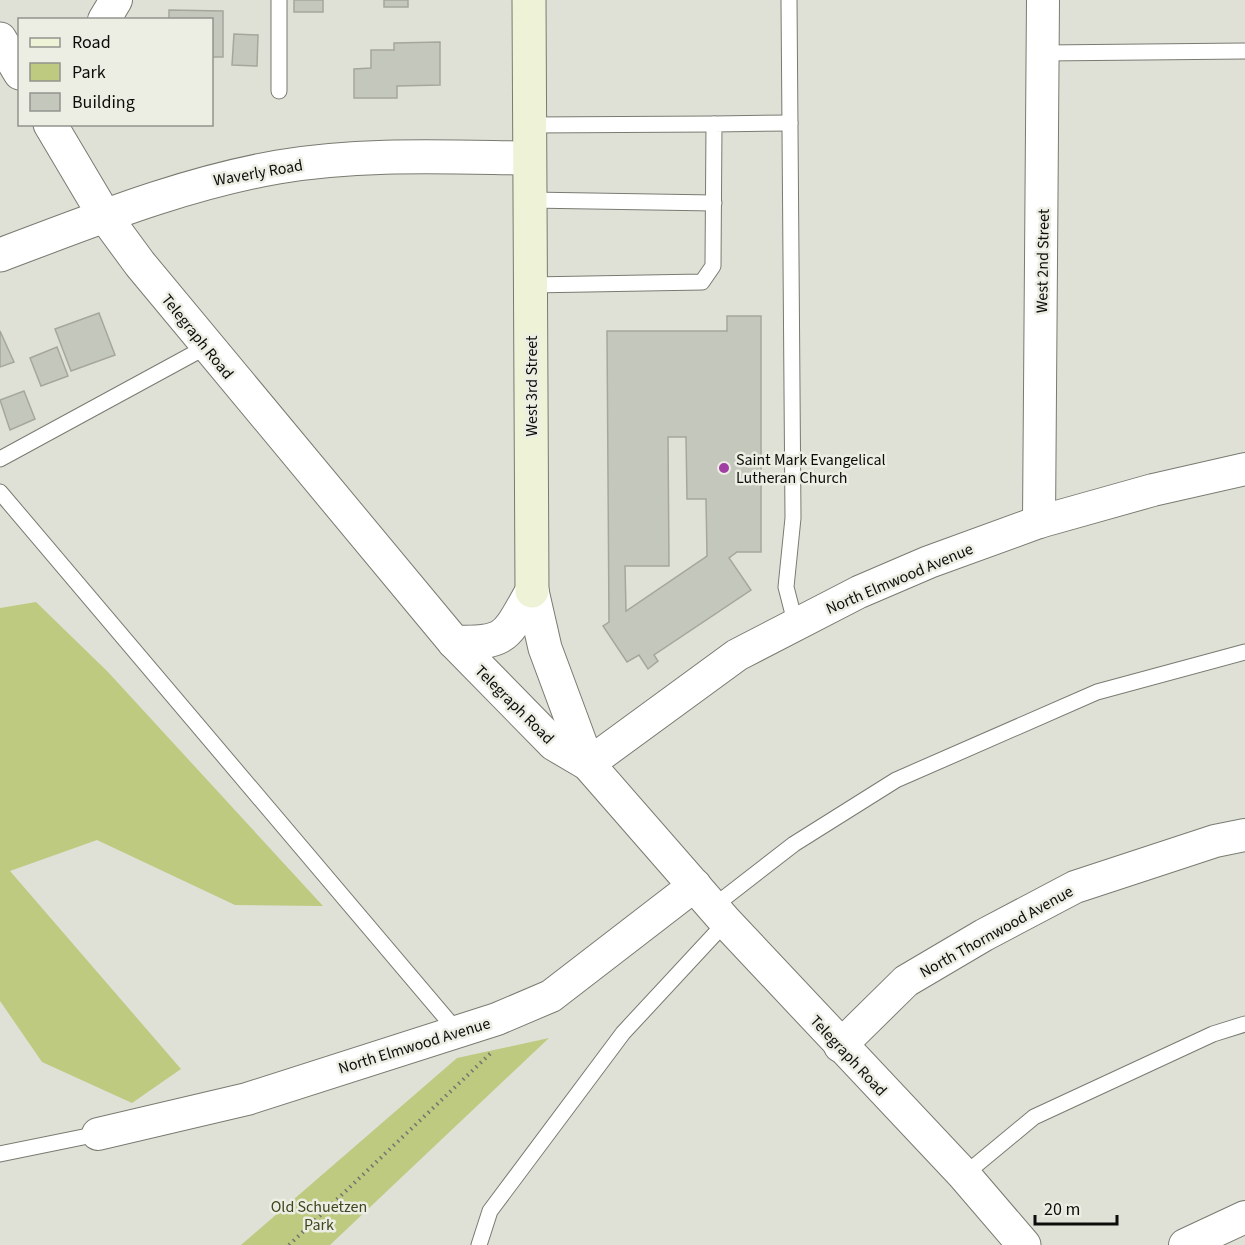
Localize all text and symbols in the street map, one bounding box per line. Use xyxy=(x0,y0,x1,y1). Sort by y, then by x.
legend xyxy=(18,18,213,126)
text: Road xyxy=(72,30,111,55)
text: Park xyxy=(72,60,106,85)
text: Building xyxy=(72,90,135,115)
street label: Waverly Road xyxy=(212,154,305,192)
street label: West 2nd Street xyxy=(1031,208,1055,313)
street label: Telegraph Road xyxy=(156,289,238,384)
street label: West 3rd Street xyxy=(521,335,543,437)
place label: Saint Mark Evangelical Lutheran Church xyxy=(736,449,886,489)
marker: Saint Mark Evangelical Lutheran Church xyxy=(717,461,731,475)
street label: North Elmwood Avenue xyxy=(822,538,976,620)
street label: Telegraph Road xyxy=(470,660,559,749)
street label: North Thornwood Avenue xyxy=(916,880,1077,983)
street label: Telegraph Road xyxy=(805,1010,892,1101)
street label: North Elmwood Avenue xyxy=(336,1012,493,1080)
scale bar xyxy=(1035,1188,1118,1226)
park label: Old Schuetzen Park xyxy=(271,1196,367,1236)
text: 20 m xyxy=(1044,1197,1080,1222)

